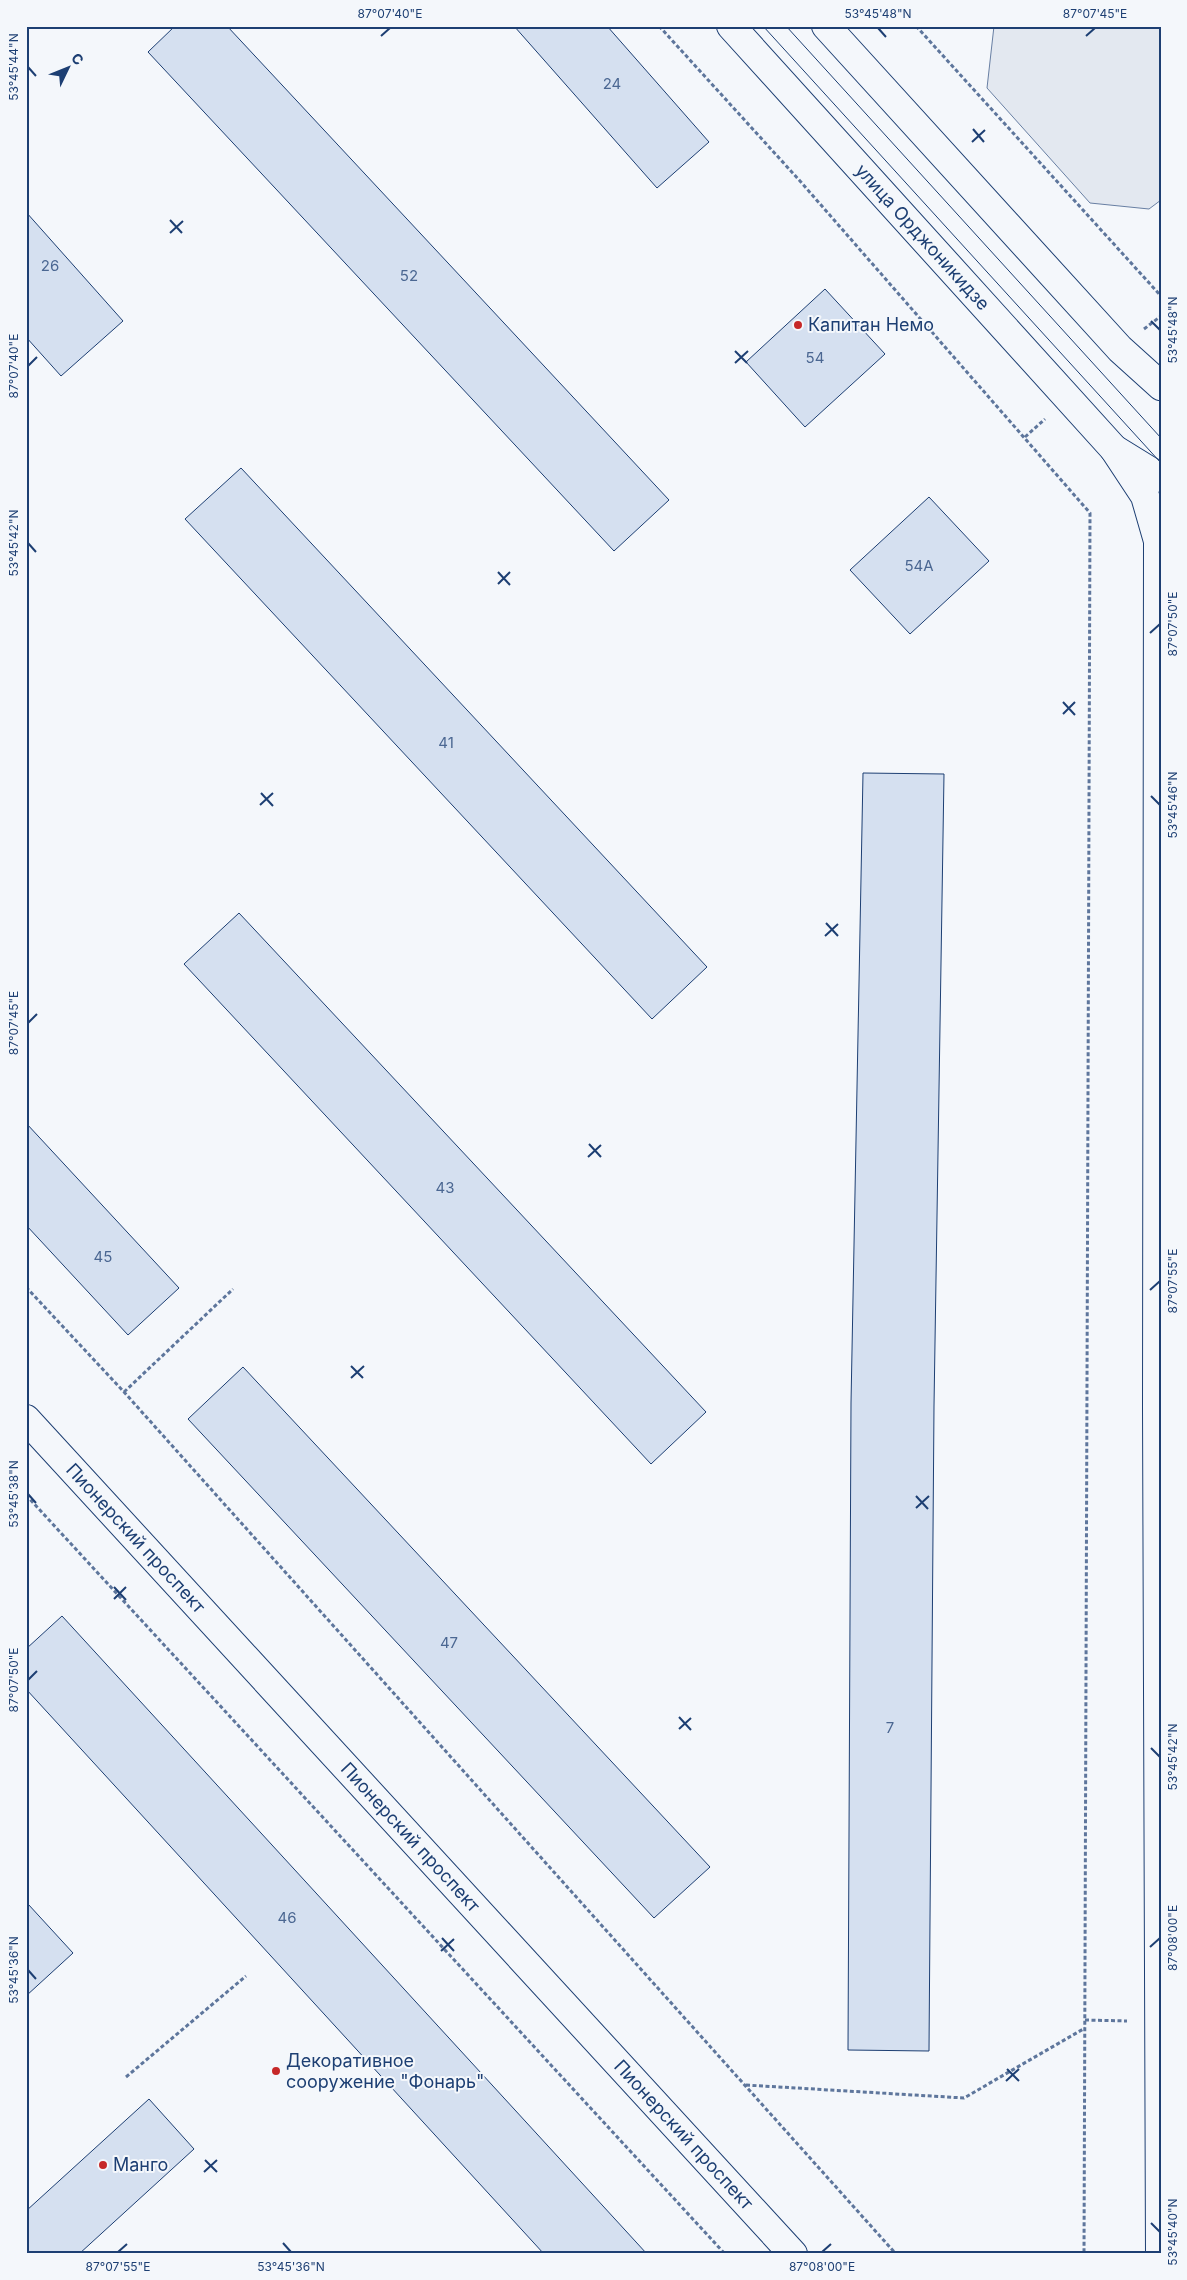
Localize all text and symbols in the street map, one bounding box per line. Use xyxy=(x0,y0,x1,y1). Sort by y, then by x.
text: 87°07'40"E xyxy=(358,6,422,21)
text: 53°45'48"N xyxy=(844,6,912,21)
text: 87°07'45"E xyxy=(1063,6,1127,21)
text: 53°45'44"N xyxy=(6,33,21,101)
north arrow xyxy=(42,42,92,92)
text: С xyxy=(68,49,88,68)
house number: 24 xyxy=(603,74,621,93)
street label: улица Орджоникидзе xyxy=(851,160,994,314)
house number: 26 xyxy=(41,256,59,275)
house number: 52 xyxy=(400,266,418,285)
text: 53°45'48"N xyxy=(1165,296,1180,364)
place label: Капитан Немо xyxy=(808,314,934,335)
marker: Капитан Немо xyxy=(792,319,804,331)
text: 87°07'40"E xyxy=(6,334,21,398)
house number: 54 xyxy=(806,348,824,367)
text: 53°45'42"N xyxy=(6,509,21,577)
house number: 54А xyxy=(904,556,934,575)
text: 87°07'50"E xyxy=(1165,591,1180,657)
house number: 41 xyxy=(438,733,454,752)
text: 53°45'46"N xyxy=(1165,771,1180,839)
text: 87°07'45"E xyxy=(6,991,21,1055)
house number: 43 xyxy=(436,1178,454,1197)
house number: 45 xyxy=(94,1247,112,1266)
text: 87°07'55"E xyxy=(1165,1249,1180,1313)
street label: Пионерский проспект xyxy=(62,1459,210,1617)
text: 53°45'38"N xyxy=(6,1460,21,1528)
house number: 47 xyxy=(440,1633,458,1652)
text: 87°07'50"E xyxy=(6,1647,21,1713)
house number: 7 xyxy=(886,1718,894,1737)
text: 53°45'42"N xyxy=(1165,1723,1180,1791)
street label: Пионерский проспект xyxy=(337,1758,485,1916)
text: 87°08'00"E xyxy=(1165,1905,1180,1971)
house number: 46 xyxy=(278,1908,297,1927)
text: 53°45'36"N xyxy=(6,1936,21,2004)
place label: Декоративное сооружение "Фонарь" xyxy=(286,2050,484,2092)
street label: Пионерский проспект xyxy=(610,2055,758,2214)
marker: Декоративное сооружение "Фонарь" xyxy=(270,2065,282,2077)
place label: Манго xyxy=(113,2154,168,2175)
marker: Манго xyxy=(97,2159,109,2171)
text: 53°45'40"N xyxy=(1165,2198,1180,2266)
text: 87°07'55"E xyxy=(86,2259,150,2274)
text: 53°45'36"N xyxy=(257,2259,325,2274)
text: 87°08'00"E xyxy=(789,2259,855,2274)

